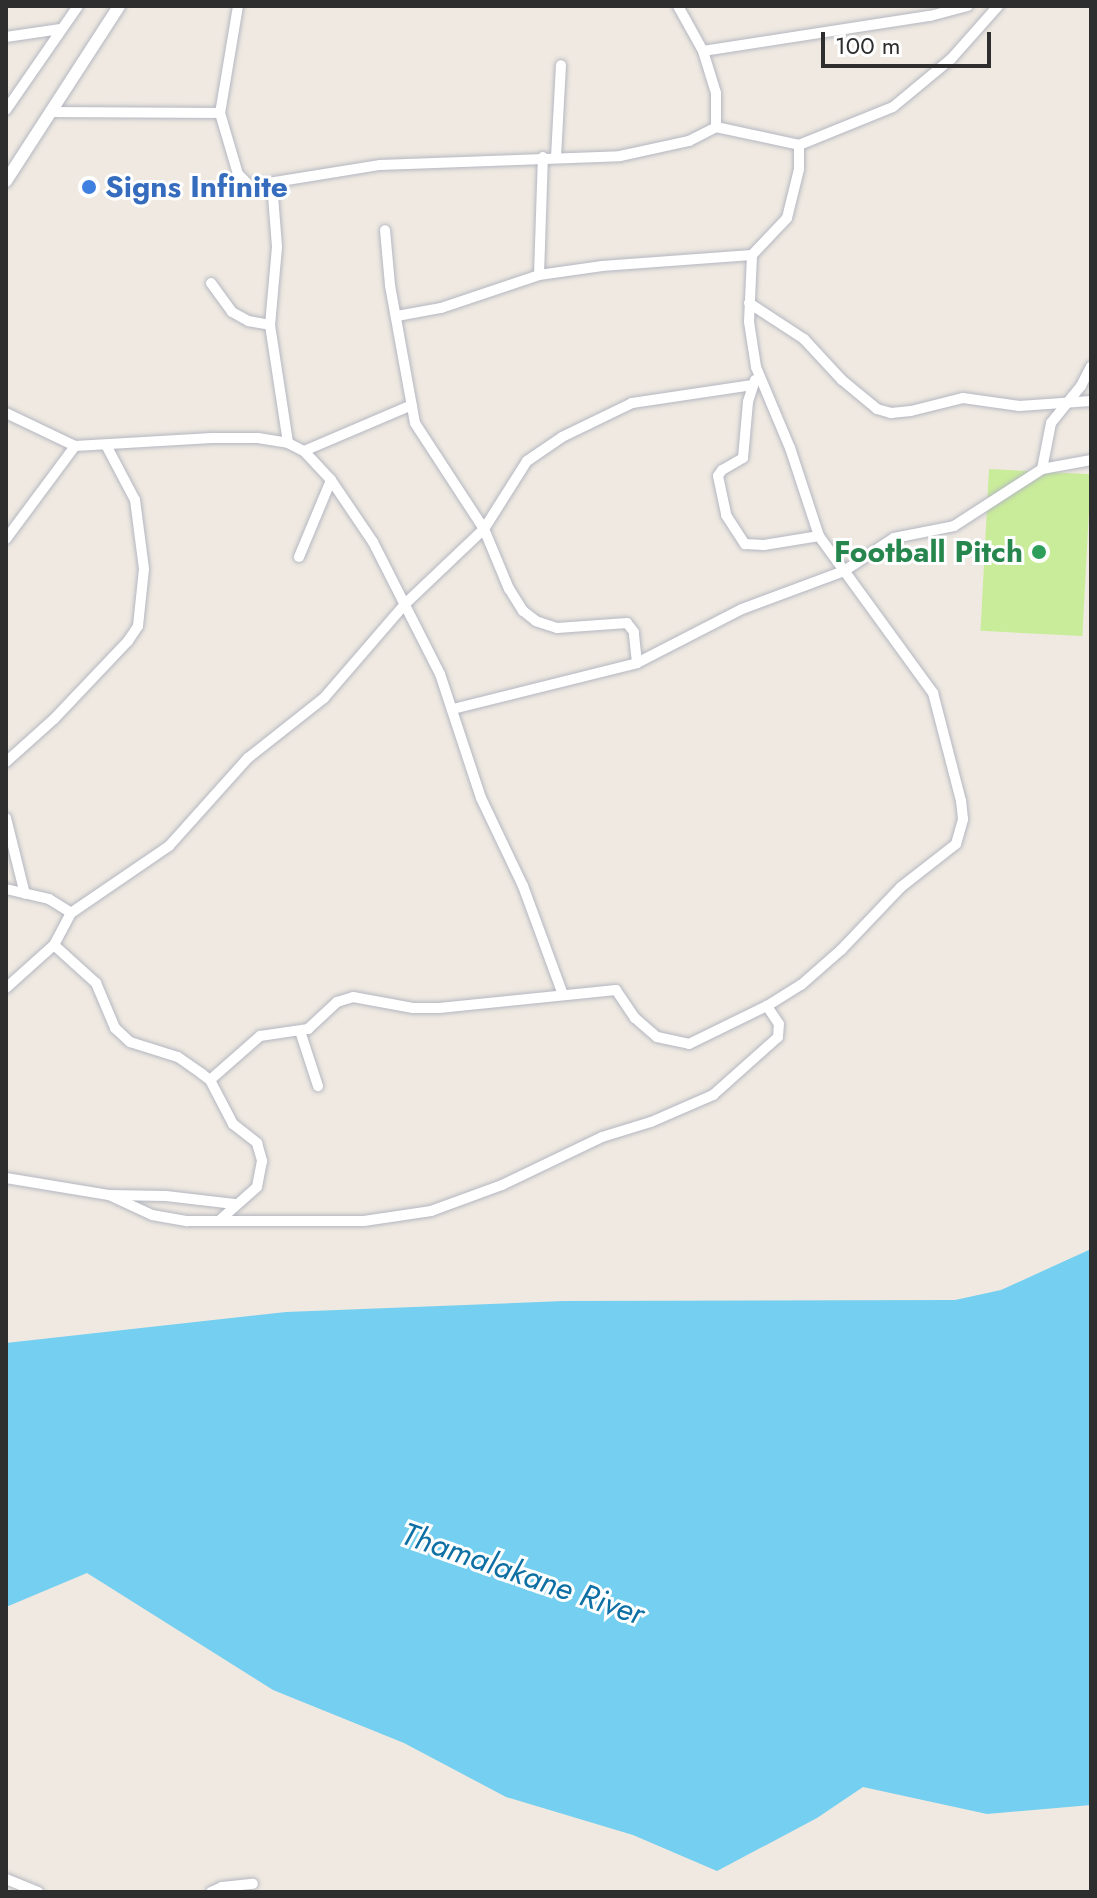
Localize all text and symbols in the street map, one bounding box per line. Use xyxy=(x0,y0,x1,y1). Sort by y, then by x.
scale bar xyxy=(825,16,995,66)
text: 100 m xyxy=(835,28,901,63)
place label: Signs Infinite xyxy=(105,169,288,205)
marker: Signs Infinite xyxy=(80,178,98,196)
place label: Football Pitch xyxy=(834,534,1023,570)
marker: Football Pitch xyxy=(1030,543,1048,561)
water label: Thamalakane River xyxy=(397,1515,649,1633)

